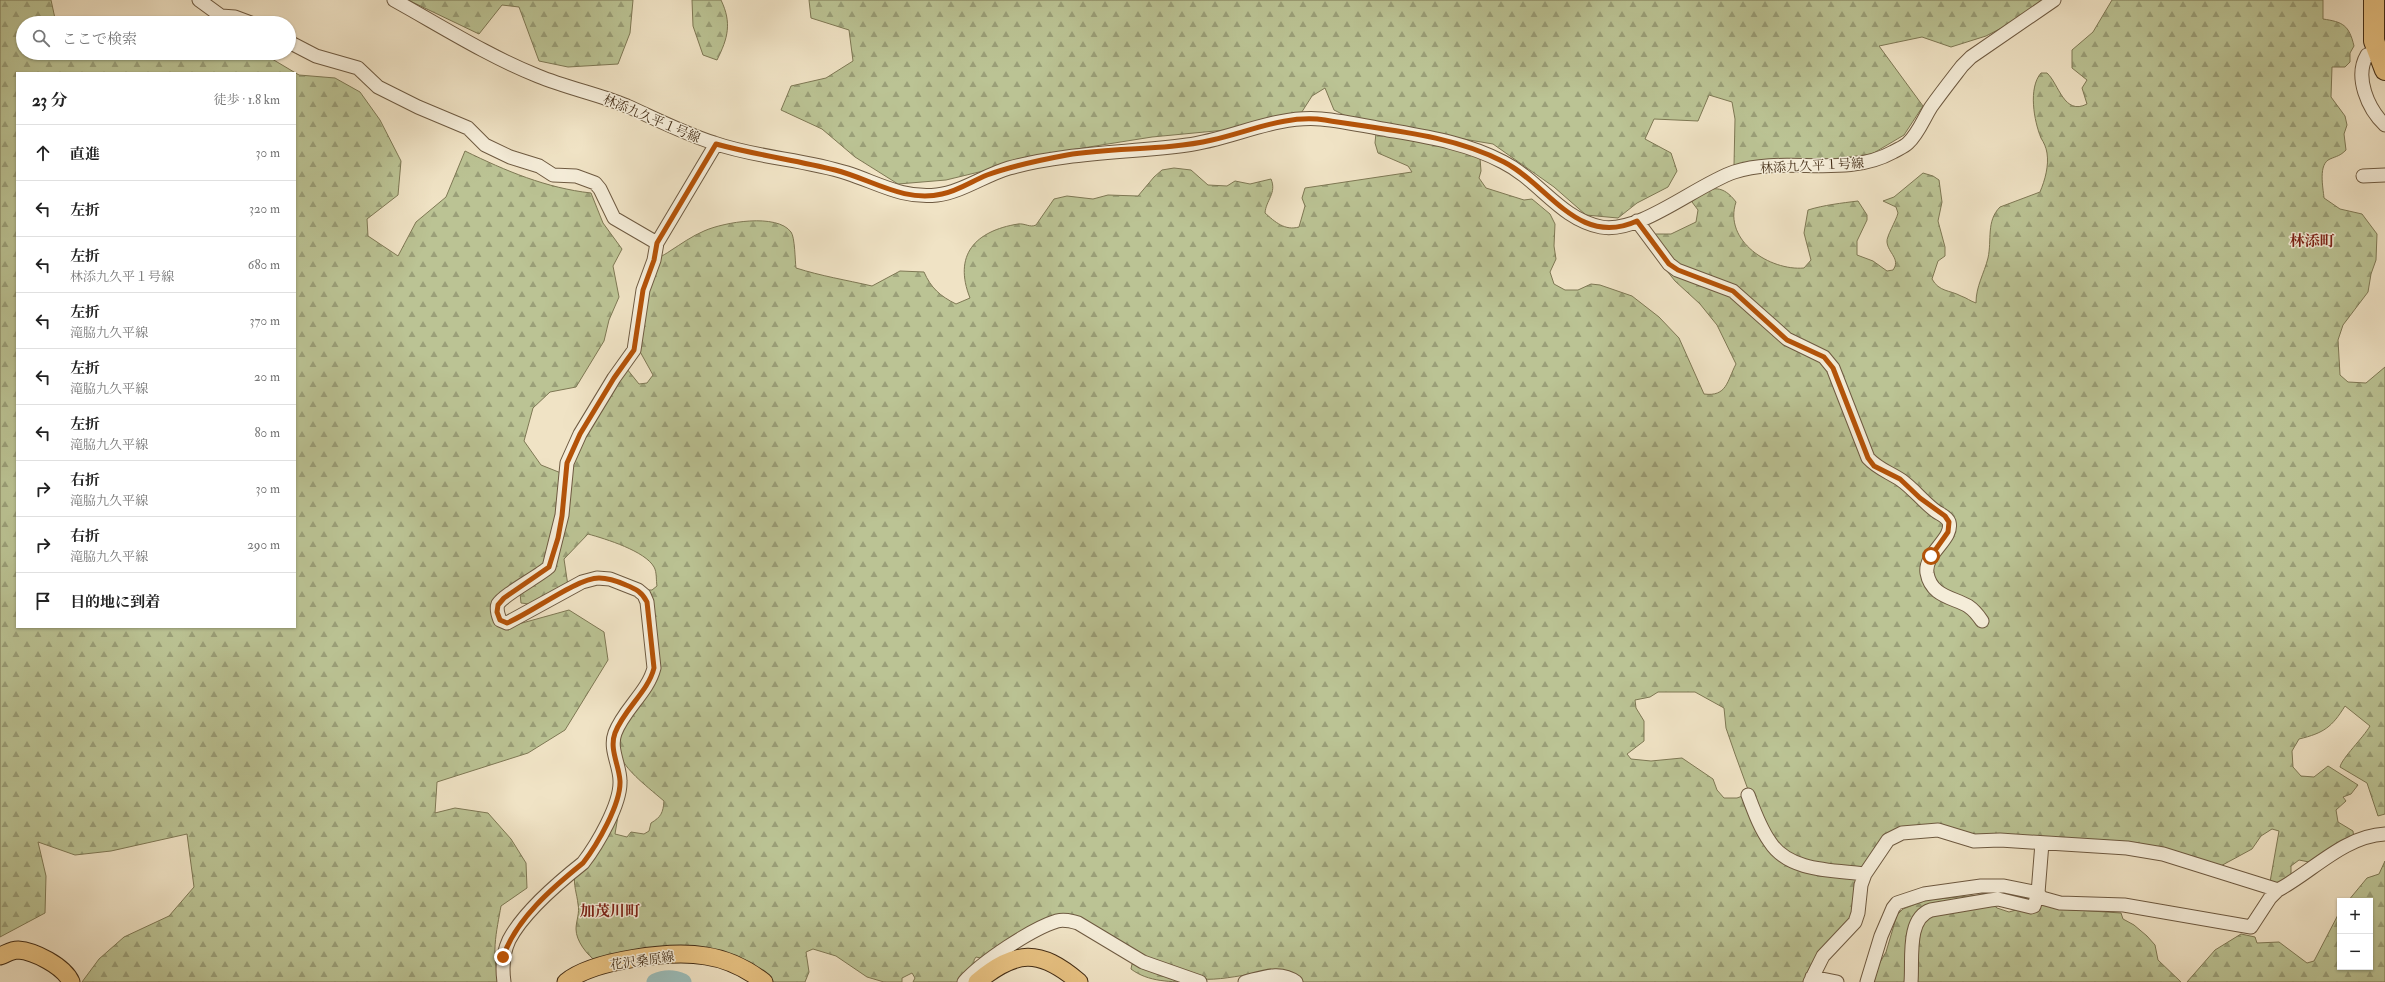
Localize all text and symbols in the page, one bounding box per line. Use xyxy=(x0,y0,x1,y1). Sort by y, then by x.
search box xyxy=(16,16,296,60)
icon: search xyxy=(30,27,52,49)
text: ここで検索 xyxy=(62,30,137,49)
text: 23 分 xyxy=(32,90,68,111)
street label: 林添九久平１号線 xyxy=(601,91,703,147)
text: 徒歩 · 1.8 km xyxy=(214,92,280,108)
icon: ahead xyxy=(32,142,54,164)
text: 直進 xyxy=(70,145,100,164)
text: 30 m xyxy=(256,145,280,161)
street label: 林添九久平１号線 xyxy=(1760,155,1864,177)
icon: left xyxy=(32,198,54,220)
text: 左折 xyxy=(70,201,100,220)
text: 320 m xyxy=(249,201,280,217)
district label: 林添町 xyxy=(2289,232,2335,251)
text: 左折 xyxy=(70,247,100,266)
icon: left xyxy=(32,254,54,276)
text: 680 m xyxy=(248,257,280,273)
text: 林添九久平１号線 xyxy=(70,269,174,285)
text: 左折 xyxy=(70,303,100,322)
icon: left xyxy=(32,310,54,332)
text: 370 m xyxy=(250,313,280,329)
text: 滝脇九久平線 xyxy=(70,325,148,341)
text: 左折 xyxy=(70,359,100,378)
icon: left xyxy=(32,366,54,388)
text: 20 m xyxy=(254,369,280,385)
text: 滝脇九久平線 xyxy=(70,381,148,397)
text: 左折 xyxy=(70,415,100,434)
icon: left xyxy=(32,422,54,444)
text: 80 m xyxy=(254,425,280,441)
text: 滝脇九久平線 xyxy=(70,437,148,453)
text: 右折 xyxy=(70,471,100,490)
icon: right xyxy=(32,478,54,500)
text: 30 m xyxy=(256,481,280,497)
text: 滝脇九久平線 xyxy=(70,493,148,509)
text: 右折 xyxy=(70,527,100,546)
icon: right xyxy=(32,534,54,556)
text: 290 m xyxy=(247,537,280,553)
route start xyxy=(1922,547,1940,565)
text: 滝脇九久平線 xyxy=(70,549,148,565)
icon: arrive xyxy=(32,590,54,612)
text: 目的地に到着 xyxy=(70,593,160,612)
map controls xyxy=(2337,898,2373,970)
button: + xyxy=(2337,898,2373,934)
district label: 加茂川町 xyxy=(580,902,640,921)
button: − xyxy=(2337,934,2373,970)
route end xyxy=(494,948,512,966)
street label: 花沢桑原線 xyxy=(609,949,675,973)

